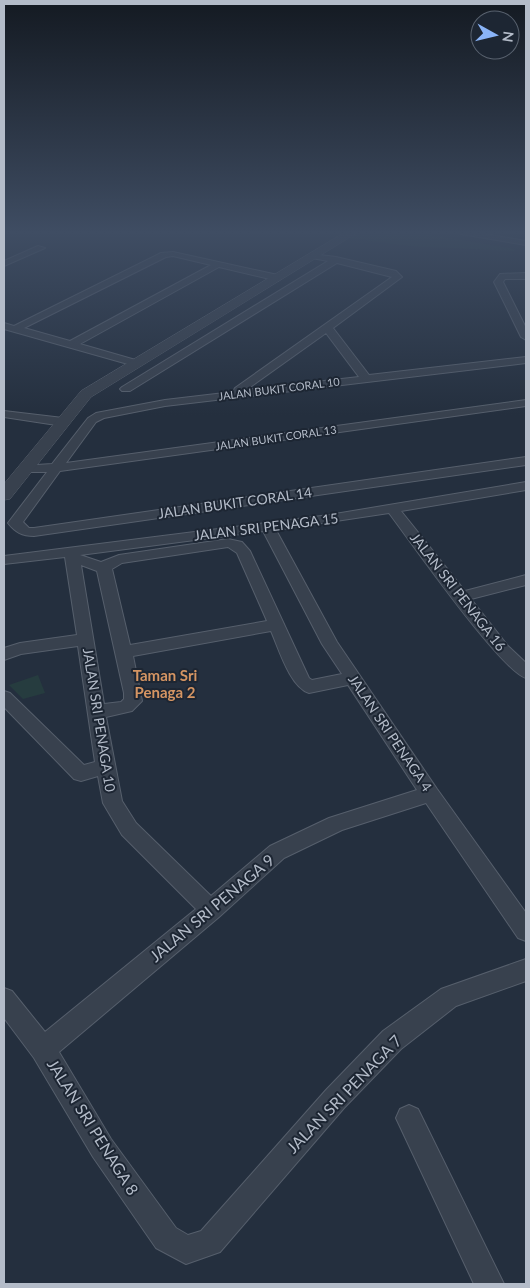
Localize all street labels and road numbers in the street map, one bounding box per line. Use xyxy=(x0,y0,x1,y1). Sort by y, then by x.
street label: JALAN BUKIT CORAL 10 xyxy=(218,375,341,402)
street label: JALAN BUKIT CORAL 13 xyxy=(215,423,337,452)
street label: JALAN BUKIT CORAL 14 xyxy=(157,483,313,522)
street label: JALAN SRI PENAGA 15 xyxy=(193,509,339,544)
street label: JALAN SRI PENAGA 16 xyxy=(407,529,510,654)
street label: JALAN SRI PENAGA 10 xyxy=(80,647,119,793)
street label: JALAN SRI PENAGA 4 xyxy=(345,671,436,794)
street label: JALAN SRI PENAGA 9 xyxy=(145,850,278,965)
street label: JALAN SRI PENAGA 7 xyxy=(282,1031,405,1157)
street label: JALAN SRI PENAGA 8 xyxy=(44,1055,143,1198)

